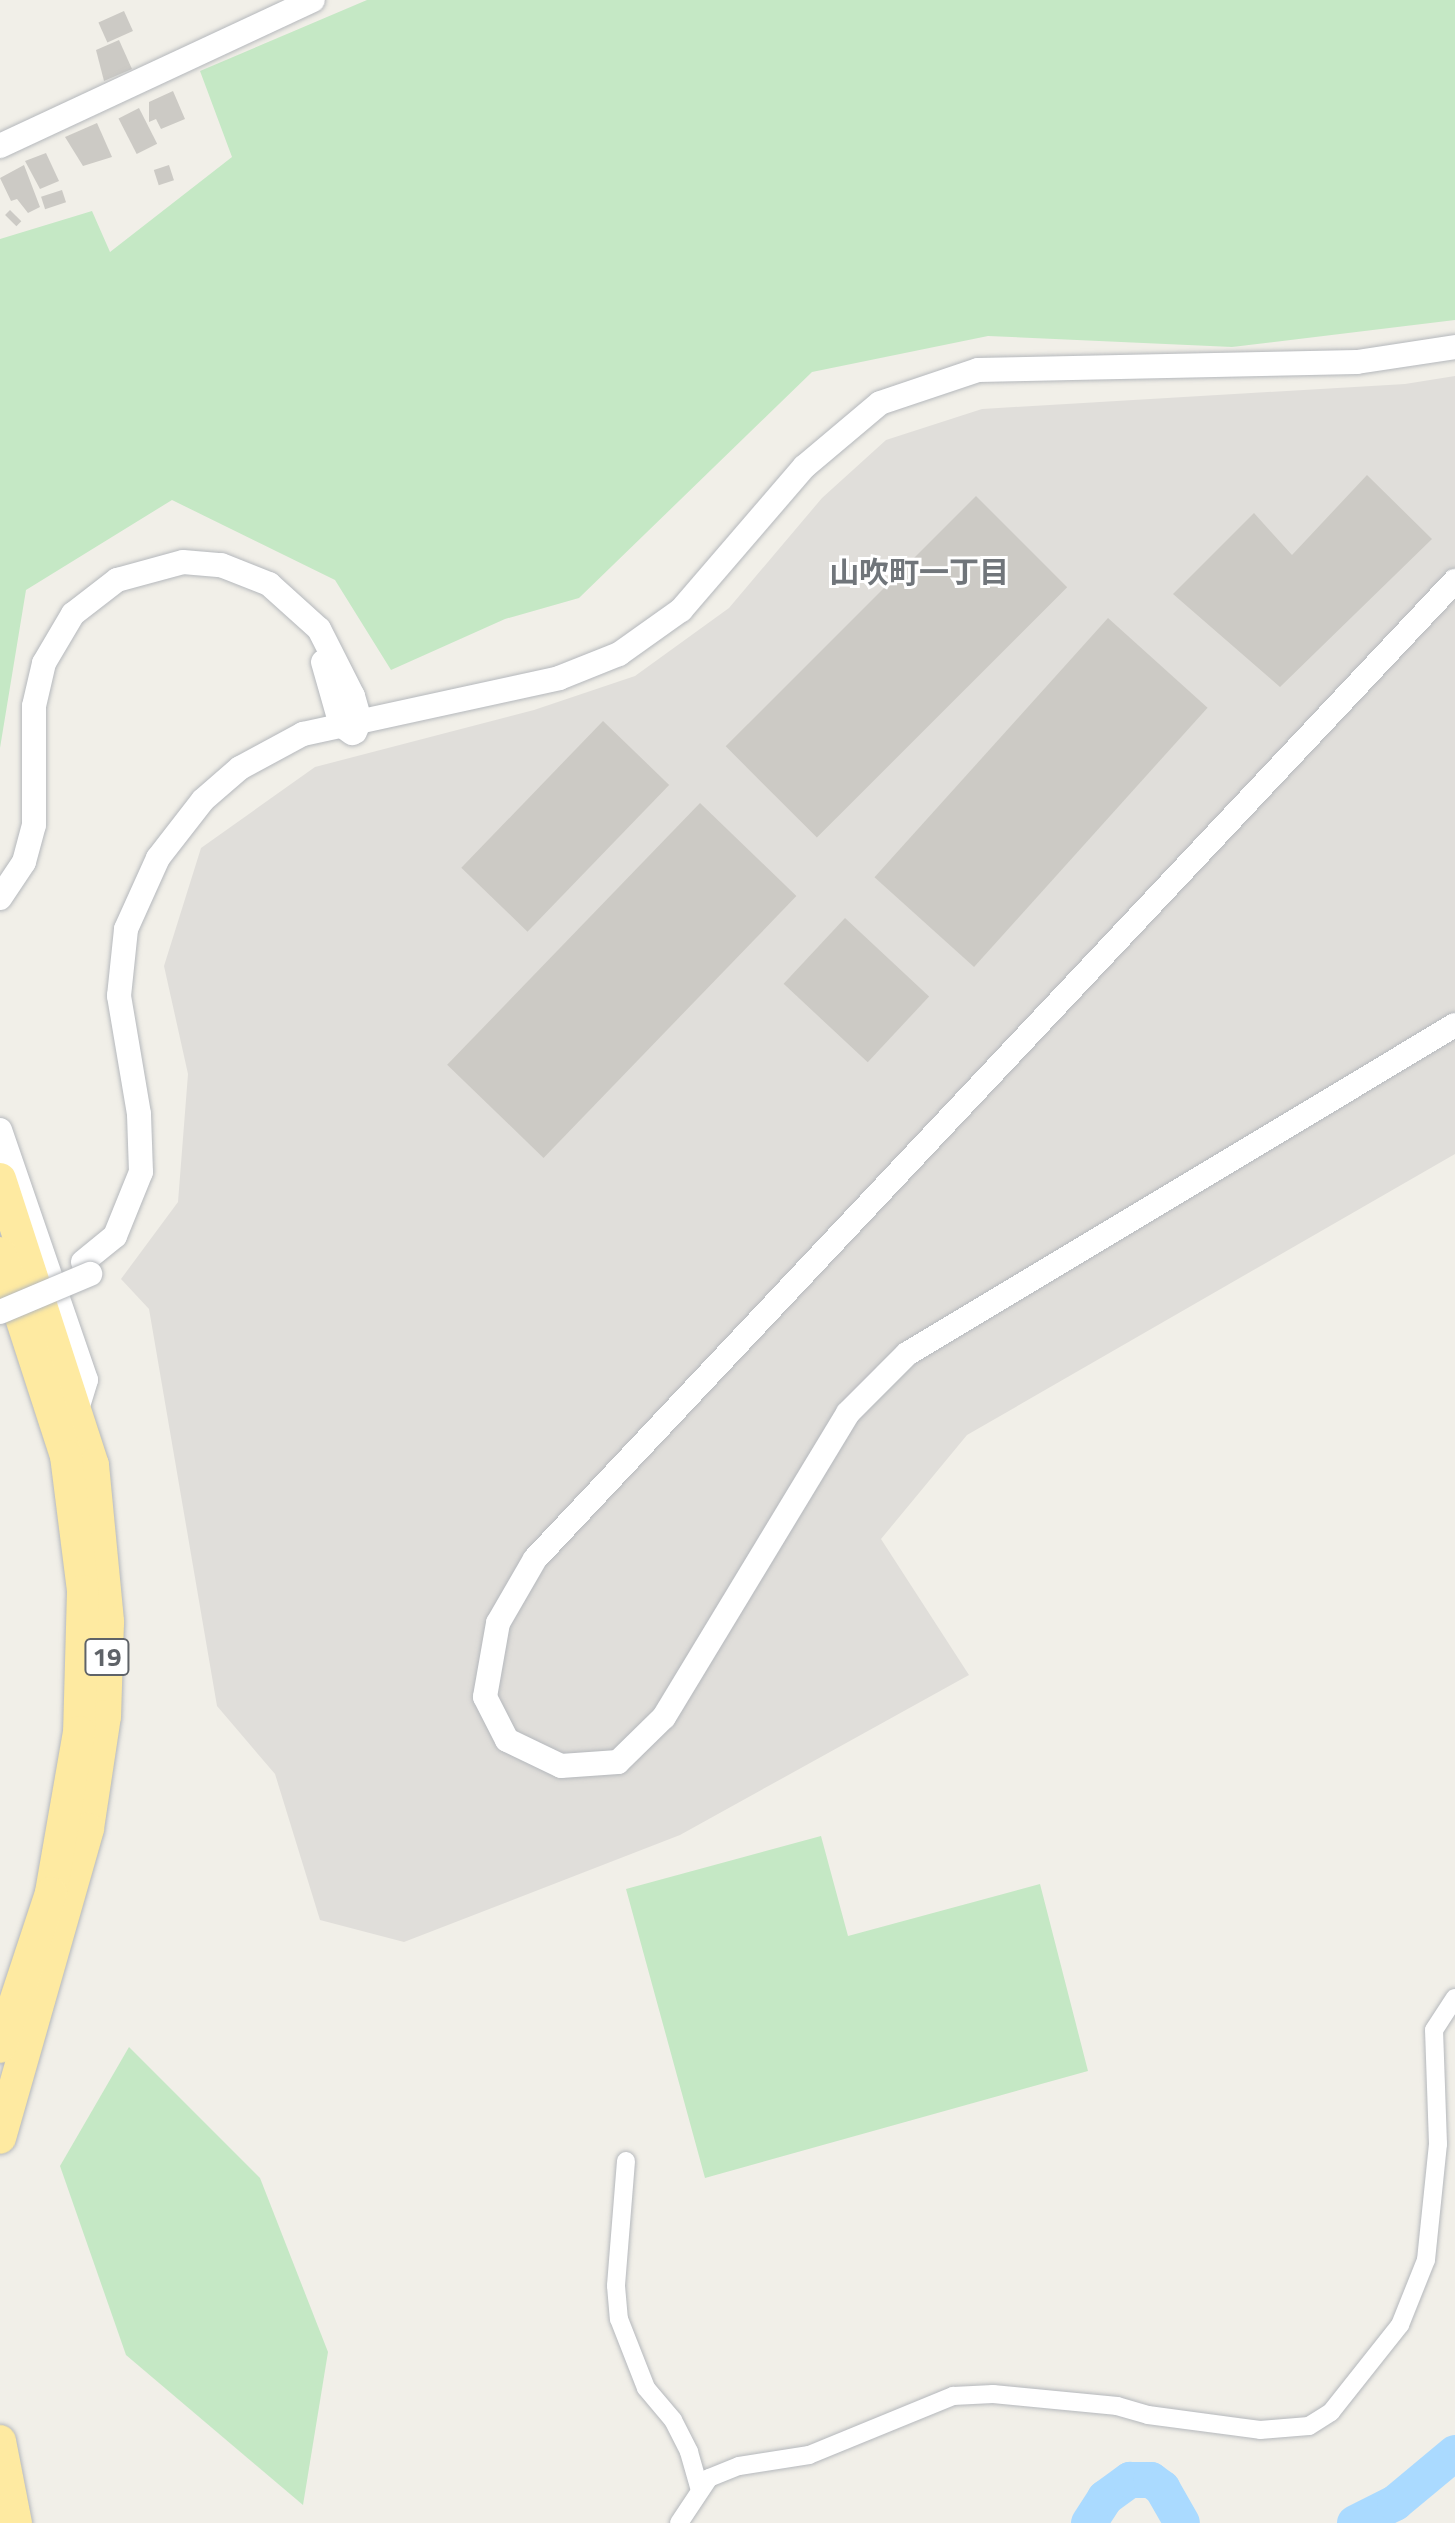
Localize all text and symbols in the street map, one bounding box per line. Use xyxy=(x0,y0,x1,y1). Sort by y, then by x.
district label: 山吹町一丁目 xyxy=(829,554,1009,590)
road number: 19 xyxy=(83,1635,131,1679)

